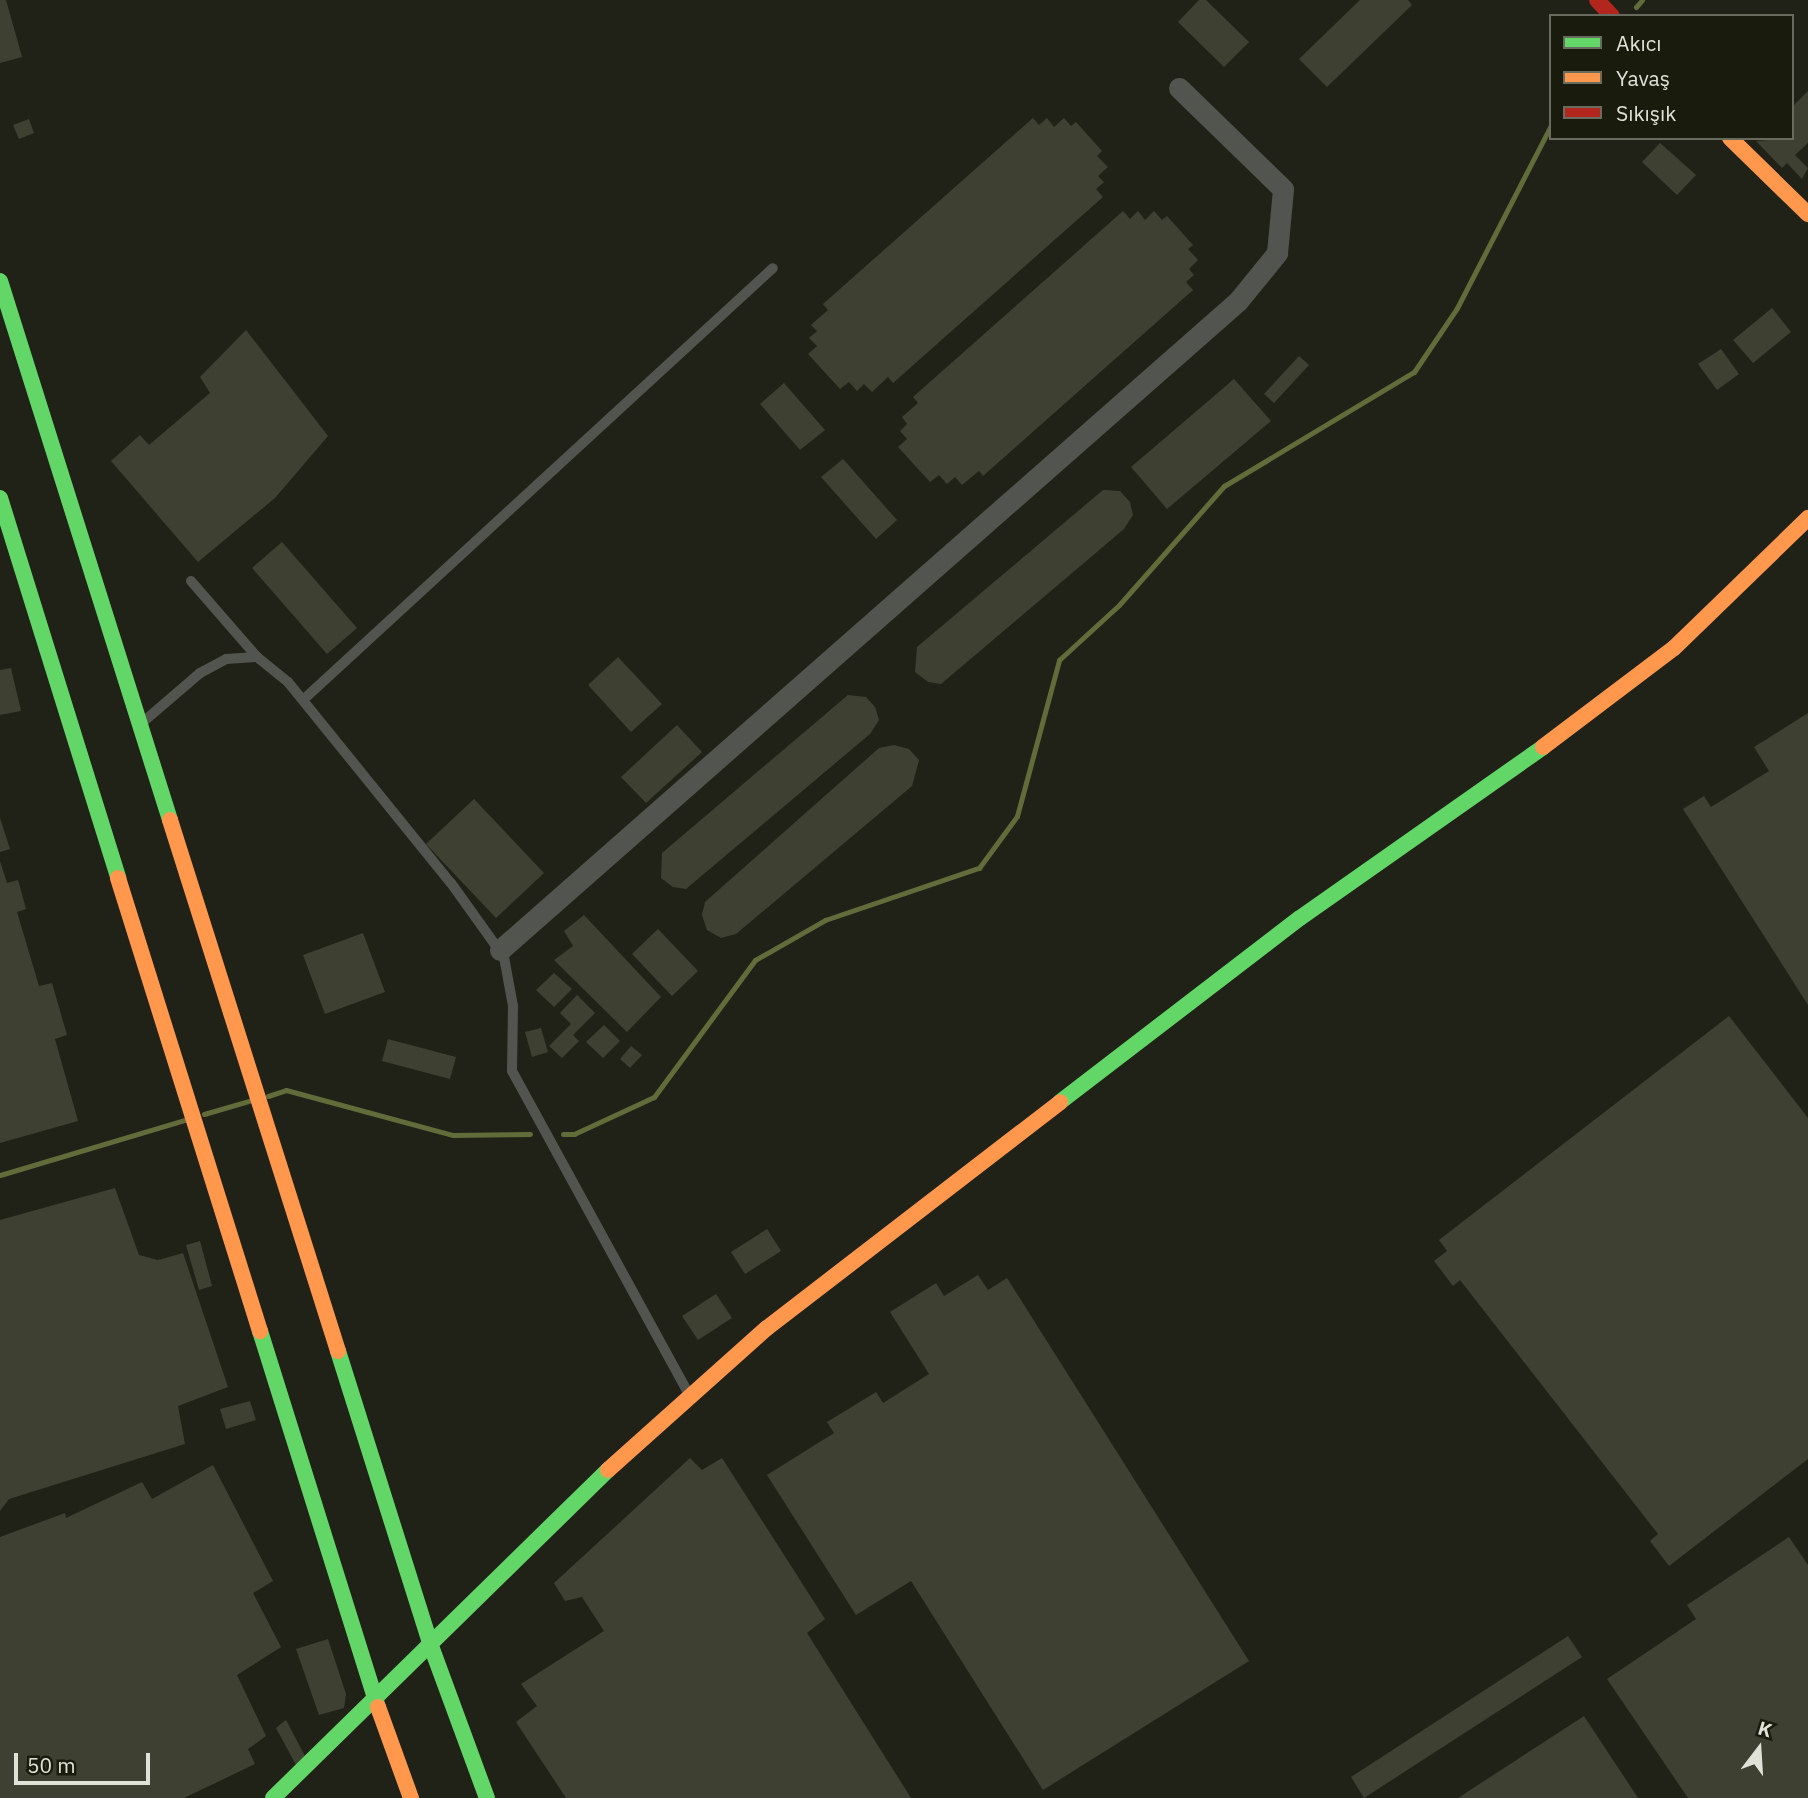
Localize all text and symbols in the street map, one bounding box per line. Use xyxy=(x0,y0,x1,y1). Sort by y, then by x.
legend xyxy=(1549,14,1794,140)
text: Akıcı xyxy=(1616,29,1662,57)
text: Yavaş xyxy=(1616,64,1670,92)
text: Sıkışık xyxy=(1616,99,1676,127)
north arrow xyxy=(1724,1714,1794,1784)
text: K xyxy=(1755,1716,1775,1742)
scale bar xyxy=(18,1738,154,1782)
text: 50 m xyxy=(27,1751,76,1779)

